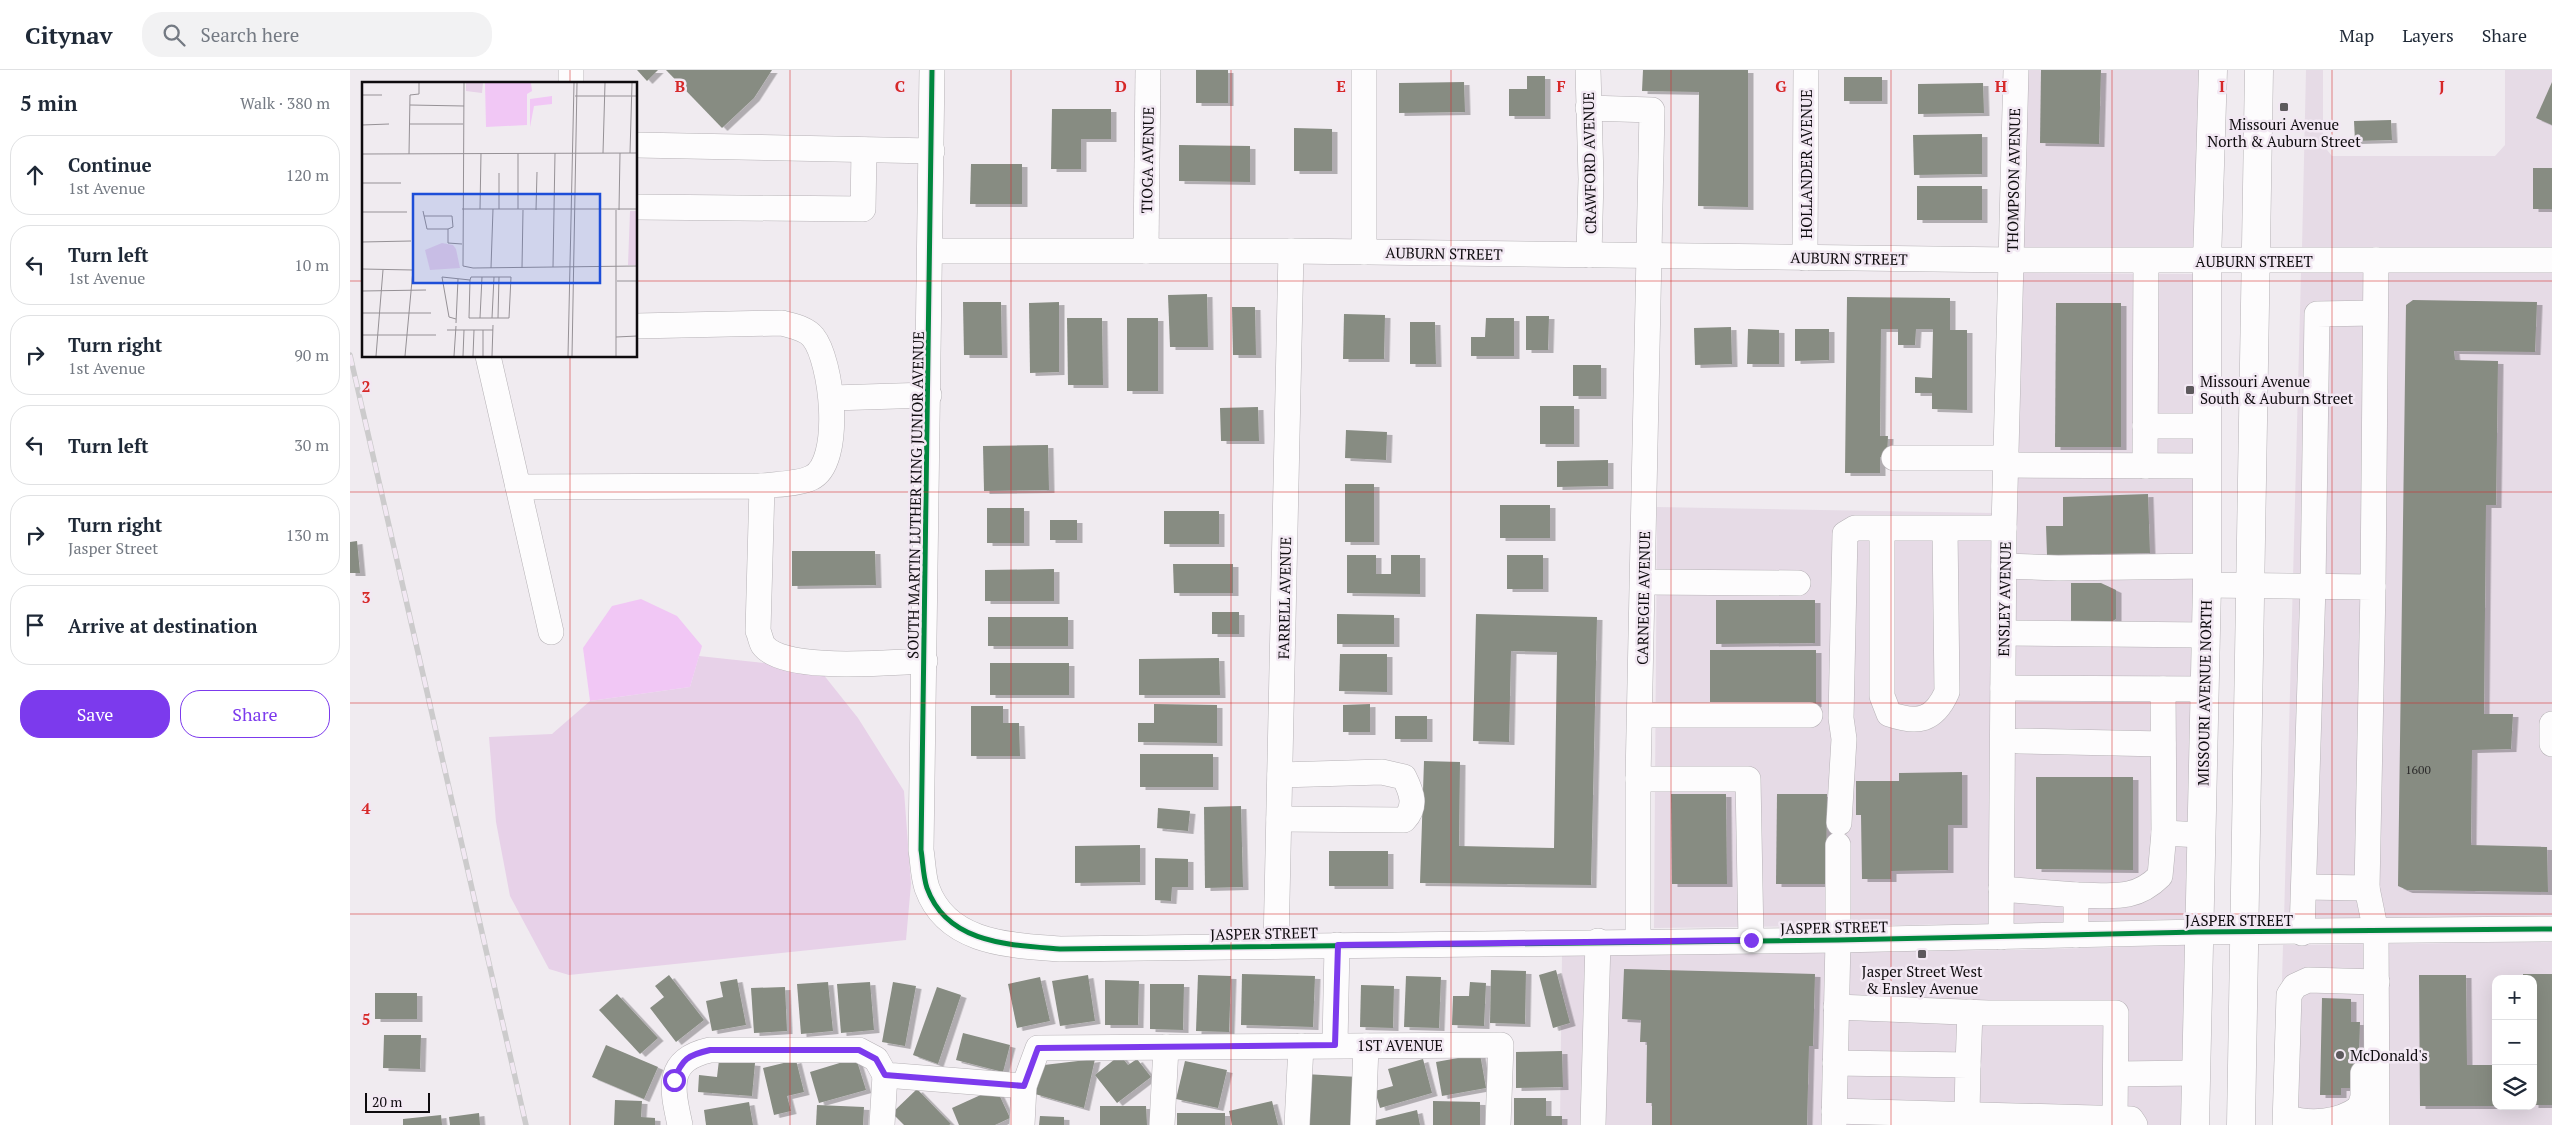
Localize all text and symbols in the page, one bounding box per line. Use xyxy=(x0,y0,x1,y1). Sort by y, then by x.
search box xyxy=(142,12,492,57)
text: Citynav xyxy=(25,19,112,51)
icon: search xyxy=(160,21,188,49)
text: Search here xyxy=(200,22,299,47)
text: Map xyxy=(2339,23,2374,47)
text: Layers xyxy=(2402,23,2454,47)
text: Share xyxy=(2482,23,2527,47)
text: B xyxy=(675,75,685,97)
text: C xyxy=(895,75,905,97)
text: D xyxy=(1115,75,1127,97)
text: E xyxy=(1336,75,1346,97)
text: F xyxy=(1556,75,1566,97)
text: G xyxy=(1775,75,1787,97)
text: H xyxy=(1995,75,2007,97)
text: I xyxy=(2219,75,2225,97)
text: J xyxy=(2439,75,2445,97)
inset map xyxy=(362,82,638,358)
text: 5 min xyxy=(20,89,77,117)
street label: HOLLANDER AVENUE xyxy=(1796,89,1816,239)
text: Walk · 380 m xyxy=(240,92,330,114)
street label: CRAWFORD AVENUE xyxy=(1578,92,1600,234)
marker: Missouri Avenue North & Auburn Street xyxy=(2278,101,2290,113)
street label: TIOGA AVENUE xyxy=(1136,106,1158,214)
street label: THOMPSON AVENUE xyxy=(2002,108,2024,252)
place label: Missouri Avenue North & Auburn Street xyxy=(2207,114,2361,151)
text: Continue xyxy=(68,152,152,177)
icon: ahead xyxy=(21,161,49,189)
text: 120 m xyxy=(286,164,329,186)
text: 1st Avenue xyxy=(68,177,145,199)
text: Turn left xyxy=(68,242,149,267)
street label: AUBURN STREET xyxy=(1385,242,1503,264)
street label: AUBURN STREET xyxy=(1790,247,1908,269)
icon: left xyxy=(21,251,49,279)
street label: AUBURN STREET xyxy=(2195,251,2313,271)
text: 10 m xyxy=(294,254,329,276)
text: 1st Avenue xyxy=(68,267,145,289)
street label: SOUTH MARTIN LUTHER KING JUNIOR AVENUE xyxy=(902,331,928,659)
text: Turn right xyxy=(68,332,162,357)
icon: right xyxy=(21,341,49,369)
text: 90 m xyxy=(294,344,329,366)
text: 1st Avenue xyxy=(68,357,145,379)
place label: Missouri Avenue South & Auburn Street xyxy=(2200,371,2354,408)
text: 2 xyxy=(361,375,371,397)
marker: Missouri Avenue South & Auburn Street xyxy=(2184,384,2196,396)
icon: left xyxy=(21,431,49,459)
text: Turn left xyxy=(68,433,149,458)
text: 30 m xyxy=(294,434,329,456)
text: Turn right xyxy=(68,512,162,537)
icon: right xyxy=(21,521,49,549)
text: 130 m xyxy=(286,524,329,546)
street label: CARNEGIE AVENUE xyxy=(1632,531,1654,665)
text: Jasper Street xyxy=(68,537,158,559)
street label: FARRELL AVENUE xyxy=(1273,537,1295,659)
street label: ENSLEY AVENUE xyxy=(1993,541,2015,657)
text: 3 xyxy=(361,586,371,608)
street label: MISSOURI AVENUE NORTH xyxy=(2192,600,2216,786)
icon: arrive xyxy=(21,611,49,639)
text: Arrive at destination xyxy=(68,613,257,638)
button: Save xyxy=(20,690,170,738)
button: Share xyxy=(180,690,330,738)
house number: 1600 xyxy=(2405,762,2431,777)
text: 4 xyxy=(361,797,371,819)
street label: JASPER STREET xyxy=(2185,910,2293,930)
street label: JASPER STREET xyxy=(1780,916,1888,938)
street label: JASPER STREET xyxy=(1210,922,1318,944)
route end xyxy=(1740,929,1763,952)
marker: Jasper Street West & Ensley Avenue xyxy=(1916,948,1928,960)
place label: Jasper Street West & Ensley Avenue xyxy=(1862,961,1983,998)
map controls xyxy=(2492,975,2537,1110)
button: + xyxy=(2492,975,2537,1020)
text: 5 xyxy=(361,1008,371,1030)
button: − xyxy=(2492,1020,2537,1065)
street label: 1ST AVENUE xyxy=(1357,1035,1443,1055)
place label: McDonald's xyxy=(2350,1045,2428,1065)
marker: McDonald's xyxy=(2334,1049,2346,1061)
button: layers xyxy=(2492,1065,2537,1110)
route start xyxy=(663,1069,686,1092)
scale bar xyxy=(365,1090,430,1113)
text: 20 m xyxy=(372,1092,402,1111)

